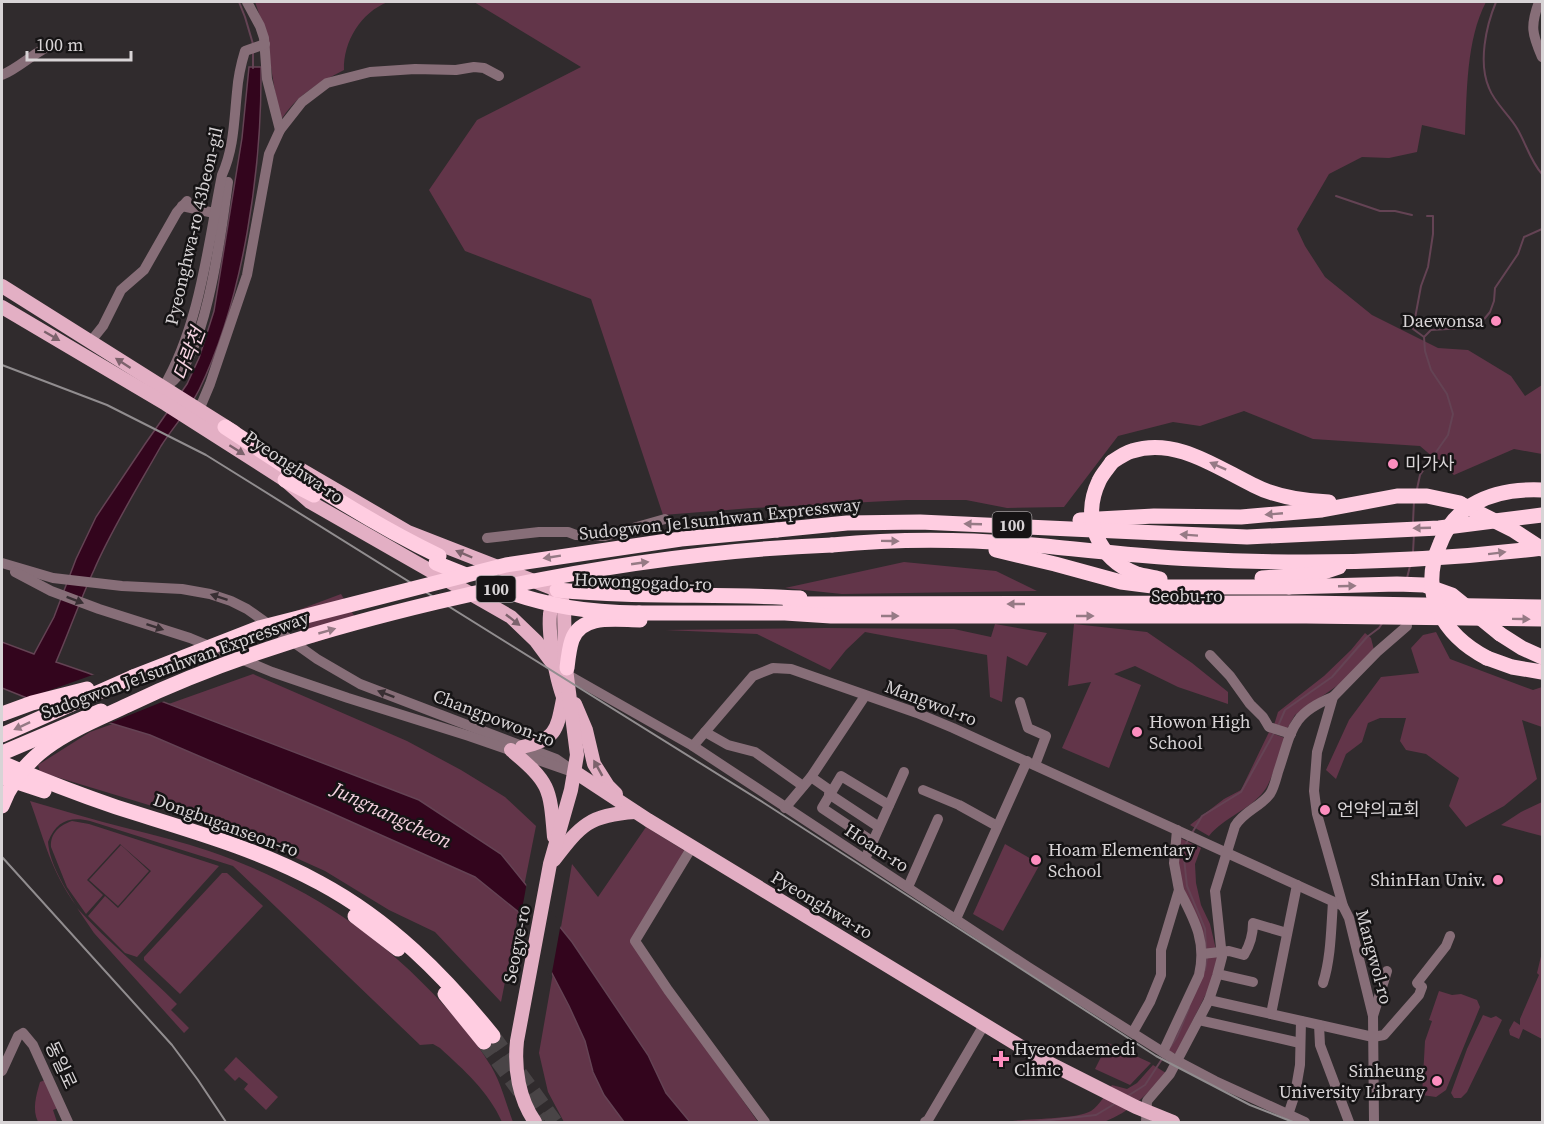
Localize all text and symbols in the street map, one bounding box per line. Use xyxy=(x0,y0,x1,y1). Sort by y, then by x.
scale bar xyxy=(27,24,130,62)
text: 100 m xyxy=(36,32,83,57)
street label: Pyeonghwa-ro 43beon-gil xyxy=(159,124,229,328)
place label: Daewonsa xyxy=(1402,308,1485,333)
marker: Daewonsa xyxy=(1489,314,1503,328)
water label: 다락천 xyxy=(166,321,213,385)
one-way arrow xyxy=(44,331,60,342)
one-way arrow xyxy=(115,357,131,368)
street label: Pyeonghwa-ro xyxy=(240,424,349,509)
one-way arrow xyxy=(229,444,245,455)
place label: 미가사 xyxy=(1405,451,1455,476)
marker: 미가사 xyxy=(1386,457,1400,471)
one-way arrow xyxy=(1209,462,1226,471)
street label: Sudogwon Je1sunhwan Expressway xyxy=(578,491,863,546)
one-way arrow xyxy=(1265,509,1284,519)
road number: 100 xyxy=(992,512,1032,538)
one-way arrow xyxy=(964,519,983,528)
one-way arrow xyxy=(1412,524,1431,533)
one-way arrow xyxy=(1179,530,1198,539)
one-way arrow xyxy=(880,536,899,546)
one-way arrow xyxy=(1487,548,1506,558)
one-way arrow xyxy=(455,549,473,558)
one-way arrow xyxy=(542,553,561,562)
one-way arrow xyxy=(631,558,650,567)
street label: Howongogado-ro xyxy=(573,567,713,596)
road number: 100 xyxy=(476,576,516,602)
one-way arrow xyxy=(1338,581,1357,591)
street label: Seobu-ro xyxy=(1151,583,1223,608)
one-way arrow xyxy=(210,591,228,601)
one-way arrow xyxy=(66,596,84,605)
one-way arrow xyxy=(1007,599,1026,608)
street label: Sudogwon Je1sunhwan Expressway xyxy=(37,604,313,725)
one-way arrow xyxy=(880,611,899,621)
one-way arrow xyxy=(1075,611,1094,621)
one-way arrow xyxy=(505,614,521,627)
one-way arrow xyxy=(1511,614,1530,624)
one-way arrow xyxy=(146,623,164,632)
one-way arrow xyxy=(318,626,336,635)
street label: Mangwol-ro xyxy=(882,674,981,732)
street label: Changpowon-ro xyxy=(429,683,559,752)
one-way arrow xyxy=(377,689,395,699)
place label: Howon High School xyxy=(1149,709,1251,755)
one-way arrow xyxy=(13,721,30,730)
marker: Howon High School xyxy=(1130,725,1144,739)
one-way arrow xyxy=(592,760,603,776)
water label: Jungnangcheon xyxy=(325,774,457,855)
street label: Dongbuganseon-ro xyxy=(150,787,302,862)
place label: 언약의교회 xyxy=(1337,797,1420,822)
marker: 언약의교회 xyxy=(1318,803,1332,817)
street label: Hoam-ro xyxy=(840,818,914,878)
place label: Hoam Elementary School xyxy=(1048,837,1196,883)
marker: Hoam Elementary School xyxy=(1029,853,1043,867)
street label: Pyeonghwa-ro xyxy=(767,864,878,945)
place label: ShinHan Univ. xyxy=(1370,867,1486,892)
marker: ShinHan Univ. xyxy=(1491,873,1505,887)
street label: Seogye-ro xyxy=(497,903,536,985)
street label: Mangwol-ro xyxy=(1350,907,1399,1007)
place label: Hyeondaemedi Clinic xyxy=(1014,1036,1136,1082)
street label: 동일로 xyxy=(40,1037,83,1093)
marker: Hyeondaemedi Clinic xyxy=(992,1050,1010,1068)
place label: Sinheung University Library xyxy=(1279,1058,1426,1104)
marker: Sinheung University Library xyxy=(1430,1074,1444,1088)

